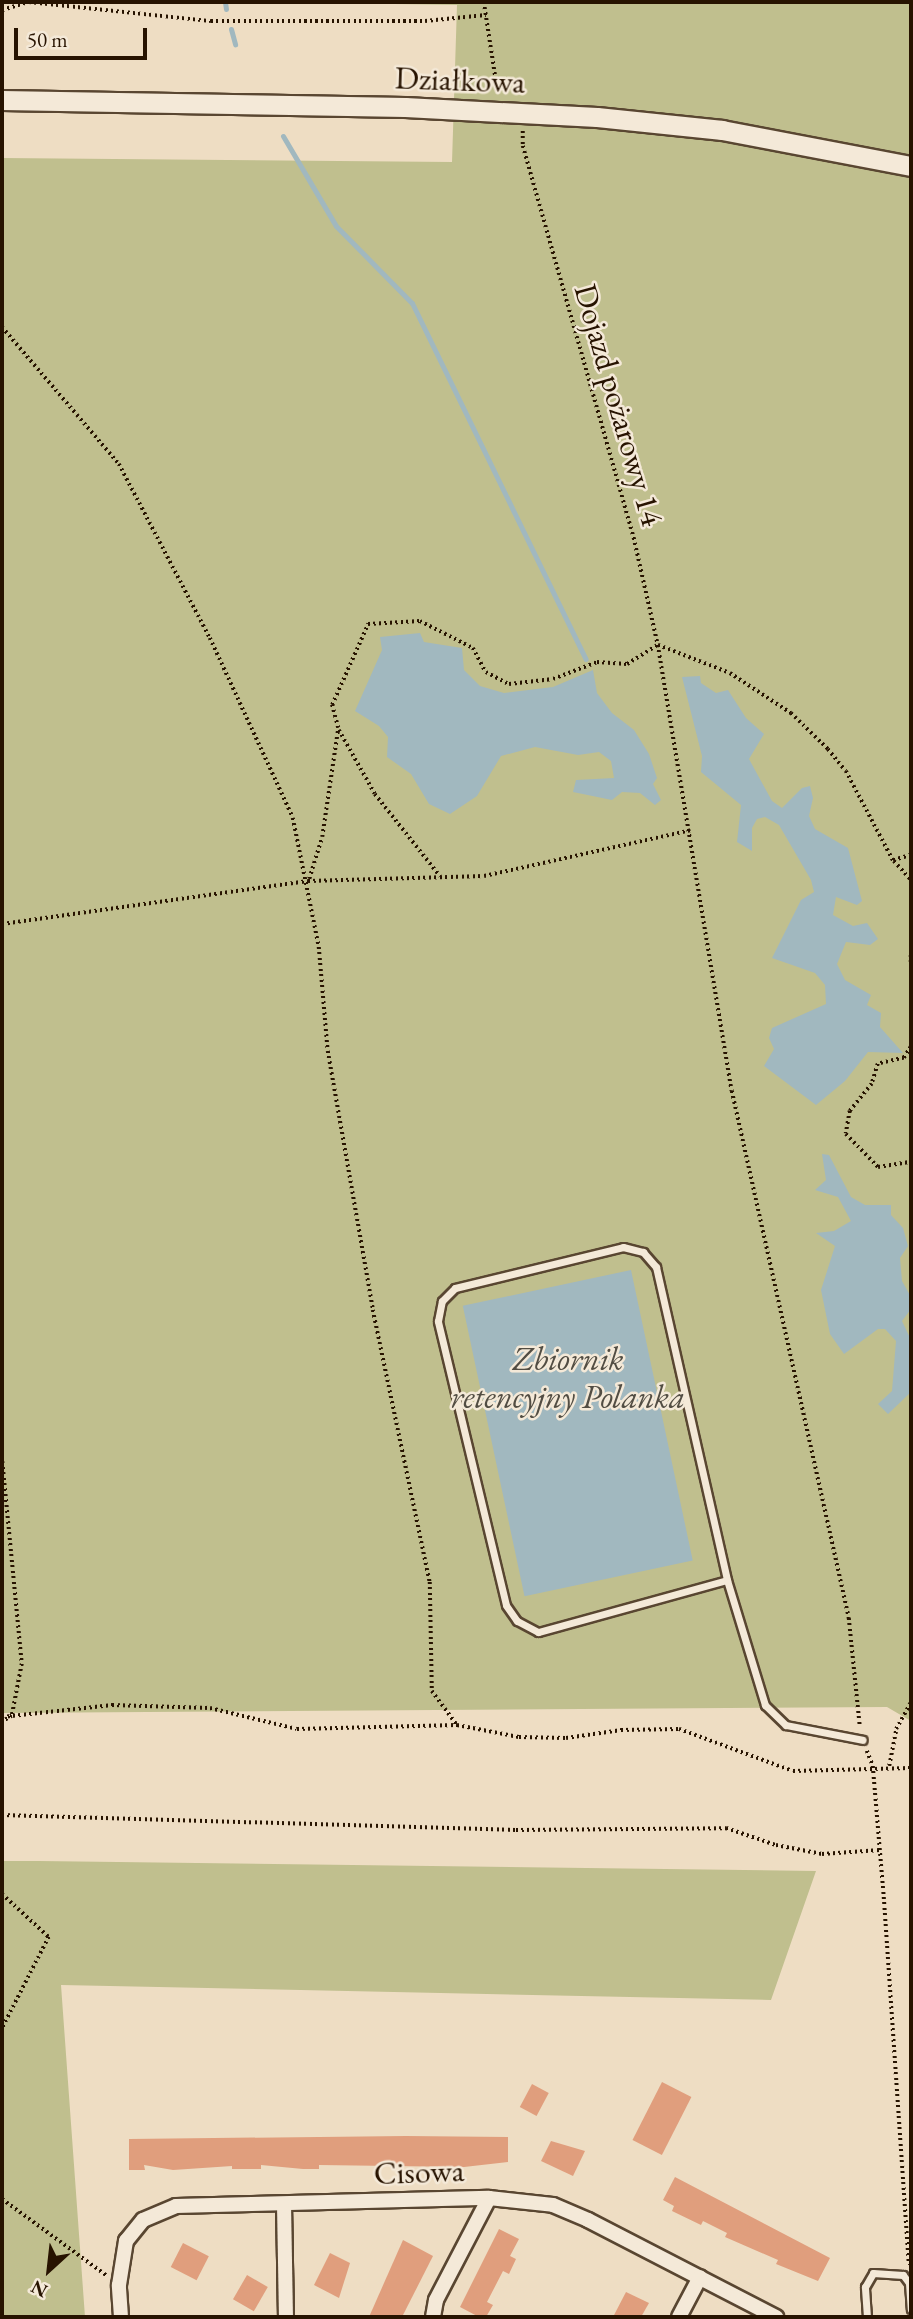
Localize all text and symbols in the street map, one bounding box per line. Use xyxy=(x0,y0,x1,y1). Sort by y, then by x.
scale bar xyxy=(18,14,150,58)
text: 50 m xyxy=(27,26,68,53)
street label: Działkowa xyxy=(394,59,526,101)
street label: Dojazd pożarowy 14 xyxy=(566,280,672,530)
water label: Zbiornik retencyjny Polanka xyxy=(451,1339,685,1417)
street label: Cisowa xyxy=(373,2151,465,2193)
north arrow xyxy=(14,2235,84,2305)
text: N xyxy=(27,2275,52,2304)

